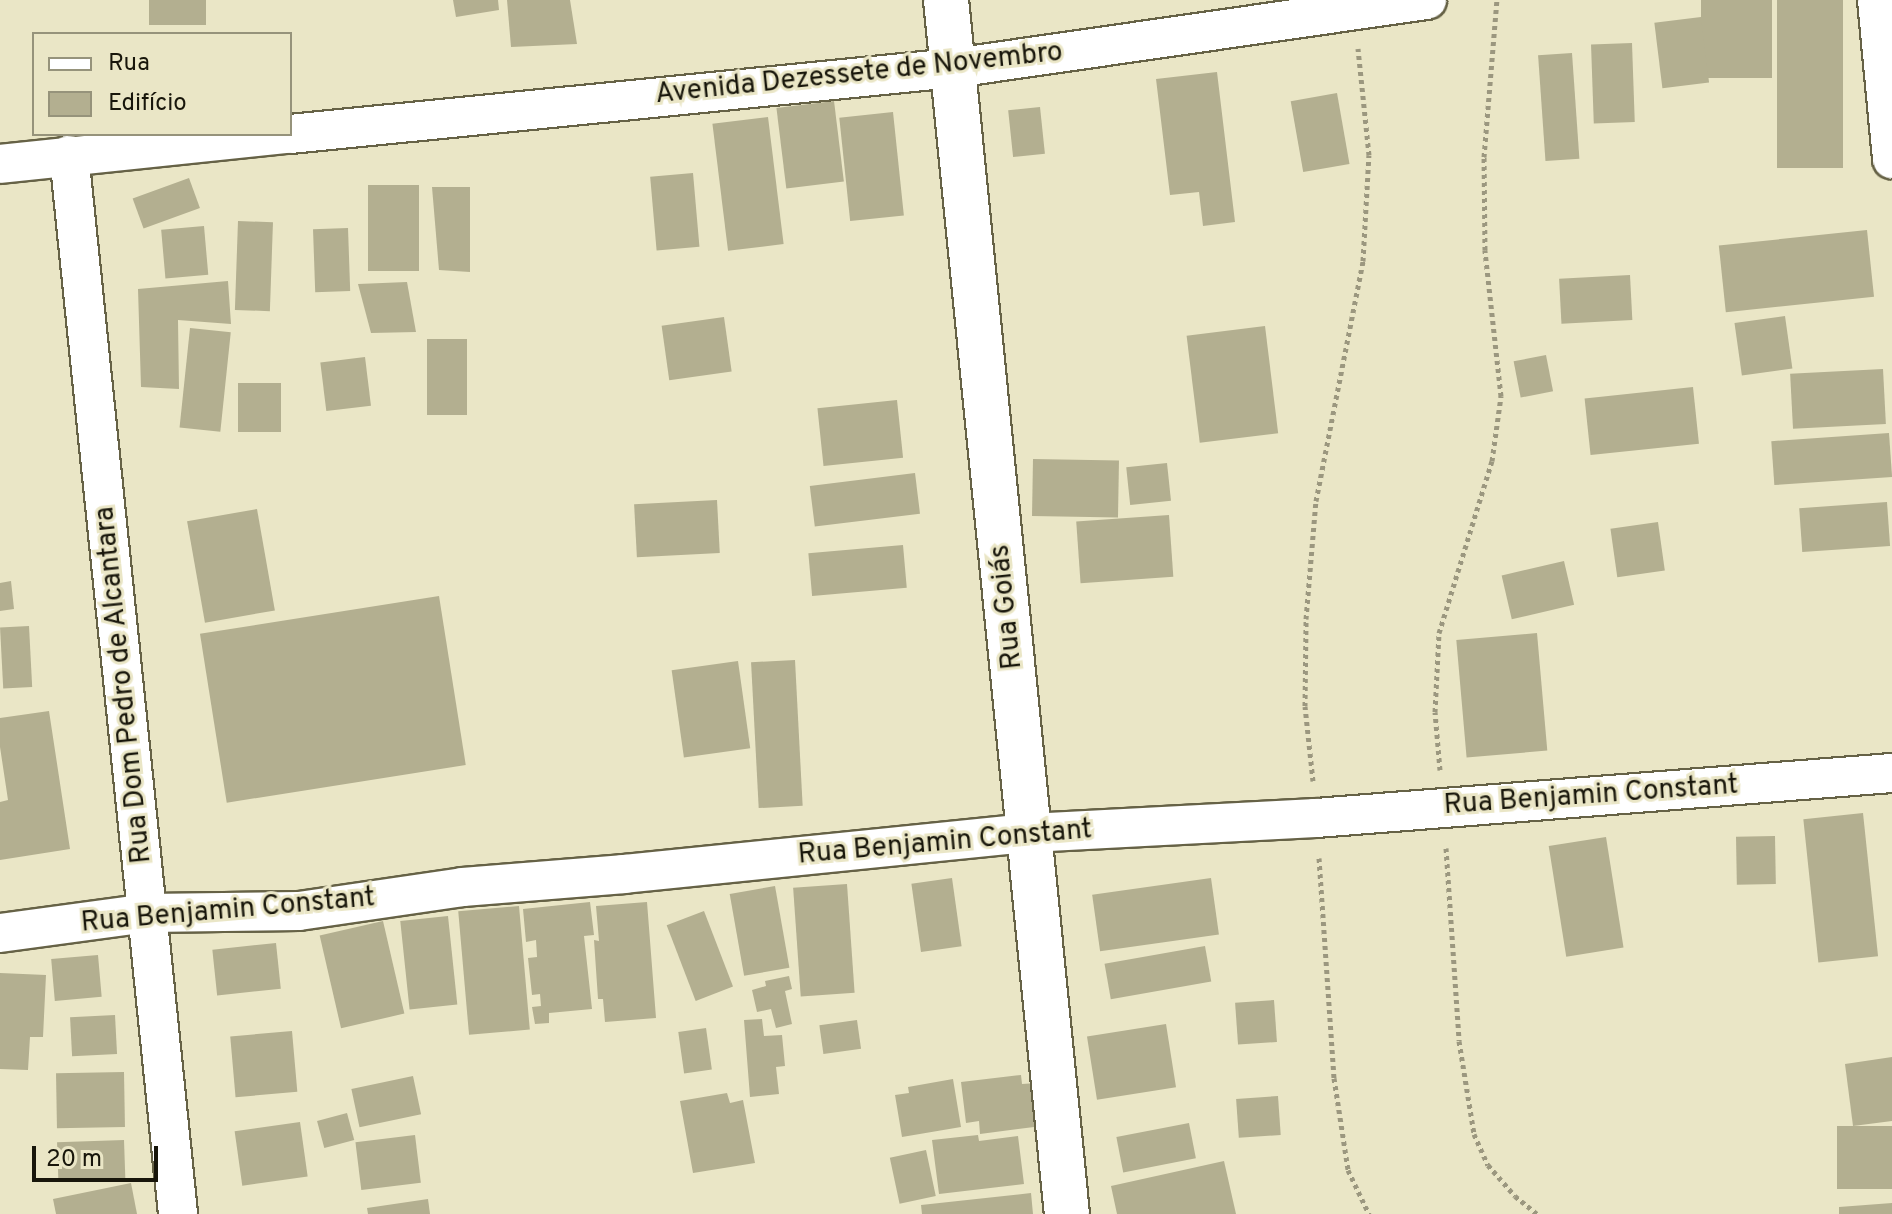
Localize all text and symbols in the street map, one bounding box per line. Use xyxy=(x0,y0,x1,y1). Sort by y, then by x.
legend xyxy=(32,32,292,136)
street label: Avenida Dezessete de Novembro xyxy=(654,36,1064,112)
text: Rua xyxy=(108,49,150,79)
text: Edifício xyxy=(108,89,187,119)
street label: Rua Dom Pedro de Alcantara xyxy=(88,504,160,866)
street label: Rua Goiás xyxy=(984,543,1030,671)
street label: Rua Benjamin Constant xyxy=(1443,769,1739,823)
street label: Rua Benjamin Constant xyxy=(797,813,1093,873)
street label: Rua Benjamin Constant xyxy=(80,881,376,941)
scale bar xyxy=(36,1130,162,1180)
text: 20 m xyxy=(46,1145,102,1175)

